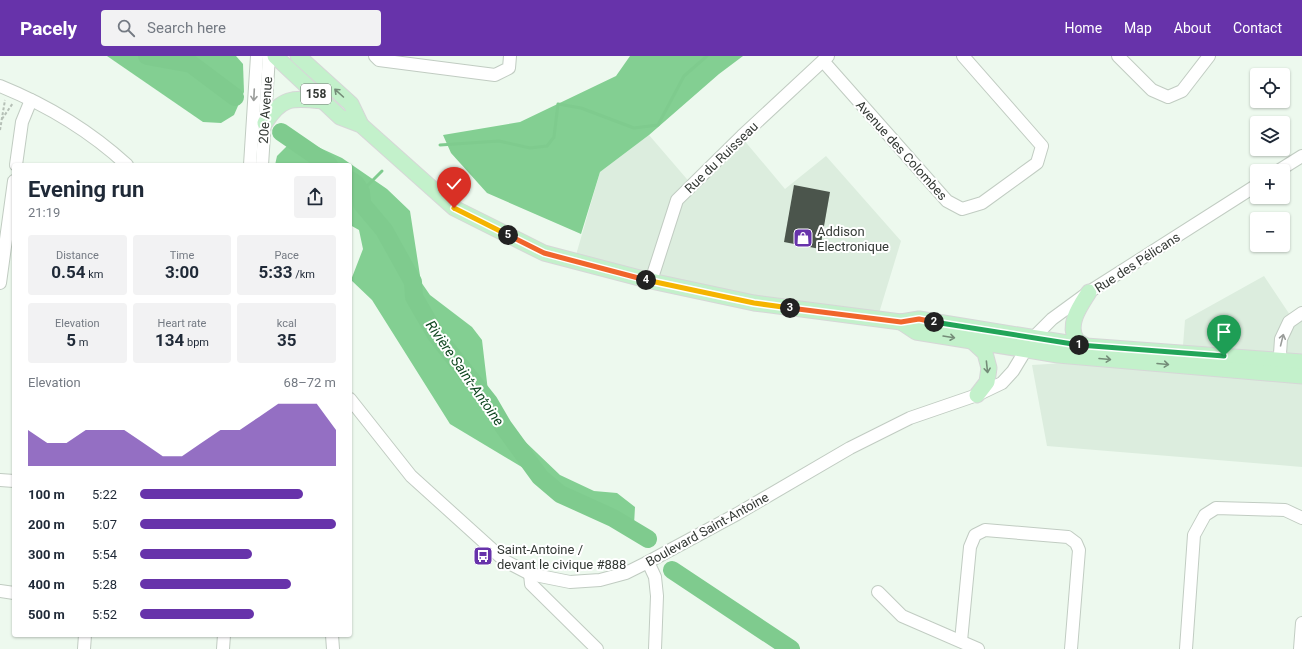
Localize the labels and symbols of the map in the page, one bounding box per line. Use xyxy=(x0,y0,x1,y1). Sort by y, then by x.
street label: 20e Avenue xyxy=(256,76,275,144)
road number: 158 xyxy=(301,84,331,104)
one-way arrow xyxy=(251,88,258,101)
one-way arrow xyxy=(334,89,345,98)
street label: Avenue des Colombes xyxy=(853,98,950,203)
street label: Rue du Ruisseau xyxy=(682,119,761,196)
pin xyxy=(437,167,471,208)
place label: Addison Electronique xyxy=(817,224,889,254)
pin: 5 xyxy=(498,225,518,245)
shop icon: Addison Electronique xyxy=(792,227,814,249)
street label: Rue des Pélicans xyxy=(1092,229,1183,296)
pin: 4 xyxy=(636,270,656,290)
pin: 3 xyxy=(780,298,800,318)
pin: 2 xyxy=(924,312,944,332)
pin xyxy=(1207,315,1241,356)
water label: Rivière Saint-Antoine xyxy=(423,317,507,429)
one-way arrow xyxy=(942,333,955,341)
one-way arrow xyxy=(1279,333,1286,346)
pin: 1 xyxy=(1069,335,1089,355)
one-way arrow xyxy=(1098,356,1111,363)
one-way arrow xyxy=(984,360,991,373)
one-way arrow xyxy=(1156,361,1169,368)
street label: Boulevard Saint-Antoine xyxy=(643,489,771,569)
place label: Saint-Antoine / devant le civique #888 xyxy=(497,542,626,572)
bus stop icon: Saint-Antoine / devant le civique #888 xyxy=(472,545,494,567)

